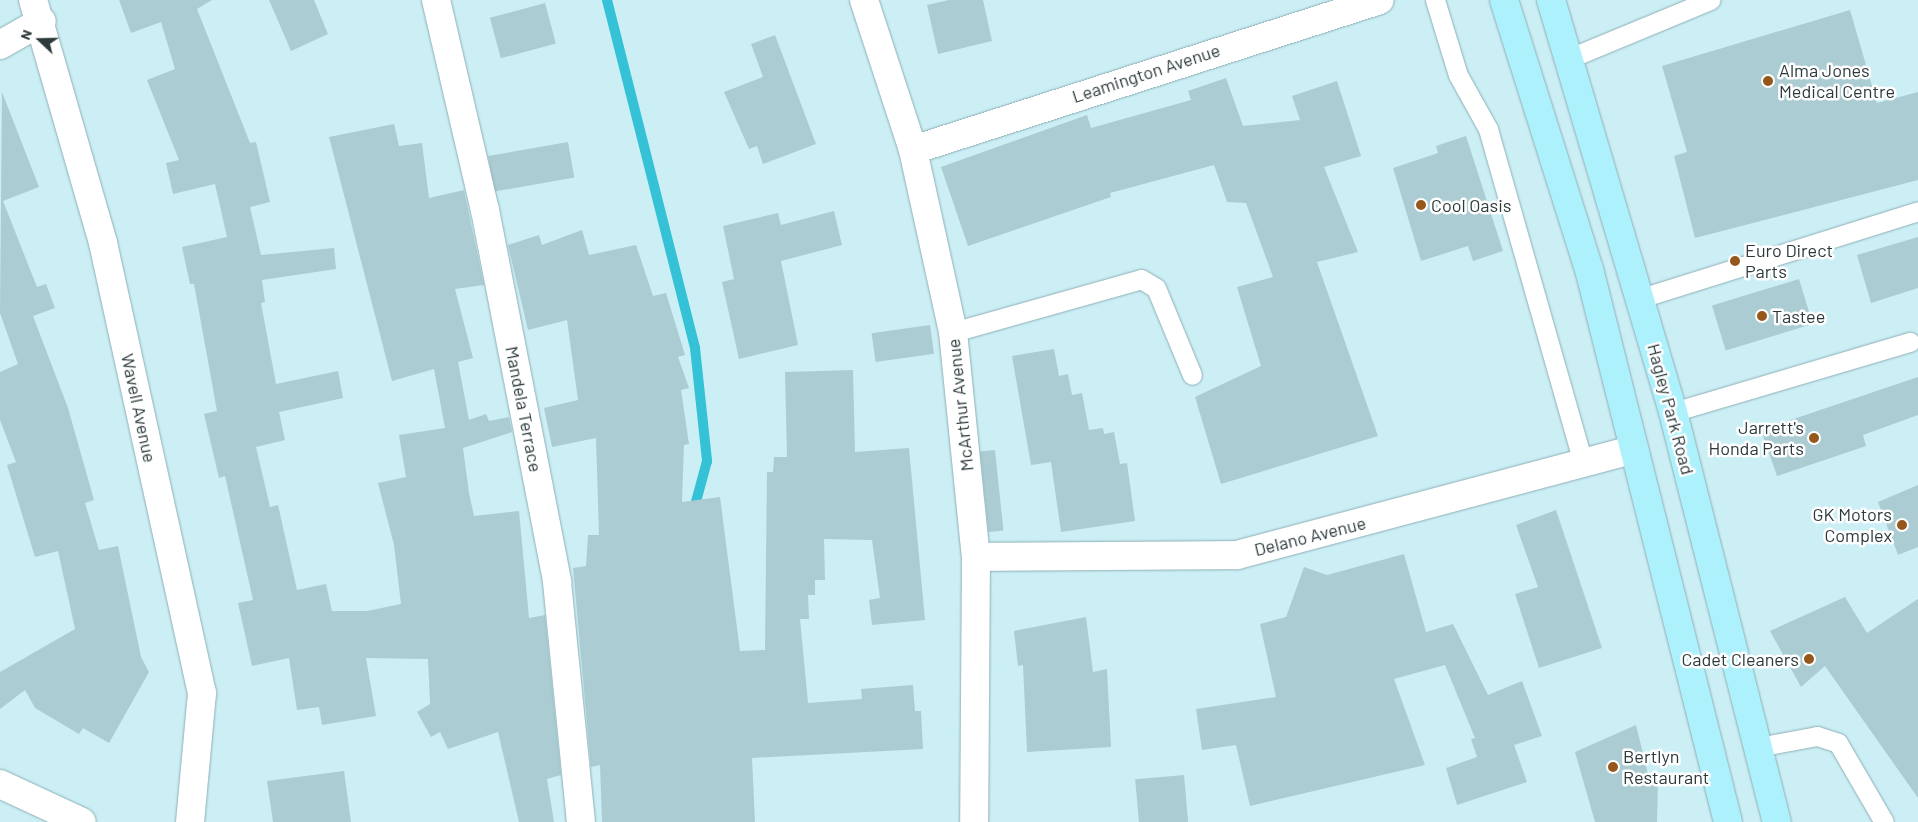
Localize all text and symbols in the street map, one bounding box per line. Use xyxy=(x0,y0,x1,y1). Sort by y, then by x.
north arrow xyxy=(15,15,65,65)
text: N xyxy=(16,27,35,42)
street label: Leamington Avenue xyxy=(1069,39,1223,107)
place label: Alma Jones Medical Centre xyxy=(1779,60,1895,102)
marker: Alma Jones Medical Centre xyxy=(1761,74,1775,88)
place label: Cool Oasis xyxy=(1431,194,1511,216)
marker: Cool Oasis xyxy=(1415,199,1427,211)
place label: Euro Direct Parts xyxy=(1745,240,1833,282)
marker: Euro Direct Parts xyxy=(1729,255,1741,267)
place label: Tastee xyxy=(1772,305,1825,327)
marker: Tastee xyxy=(1756,310,1768,322)
street label: McArthur Avenue xyxy=(942,338,978,472)
street label: Hagley Park Road xyxy=(1643,341,1699,477)
street label: Mandela Terrace xyxy=(501,344,547,474)
street label: Wavell Avenue xyxy=(117,351,161,465)
place label: Jarrett's Honda Parts xyxy=(1708,417,1804,459)
marker: Jarrett's Honda Parts xyxy=(1808,432,1820,444)
place label: GK Motors Complex xyxy=(1813,504,1892,546)
street label: Delano Avenue xyxy=(1252,512,1368,560)
marker: GK Motors Complex xyxy=(1896,519,1908,531)
place label: Cadet Cleaners xyxy=(1681,648,1799,670)
marker: Cadet Cleaners xyxy=(1803,653,1815,665)
place label: Bertlyn Restaurant xyxy=(1623,746,1709,789)
marker: Bertlyn Restaurant xyxy=(1607,761,1619,773)

